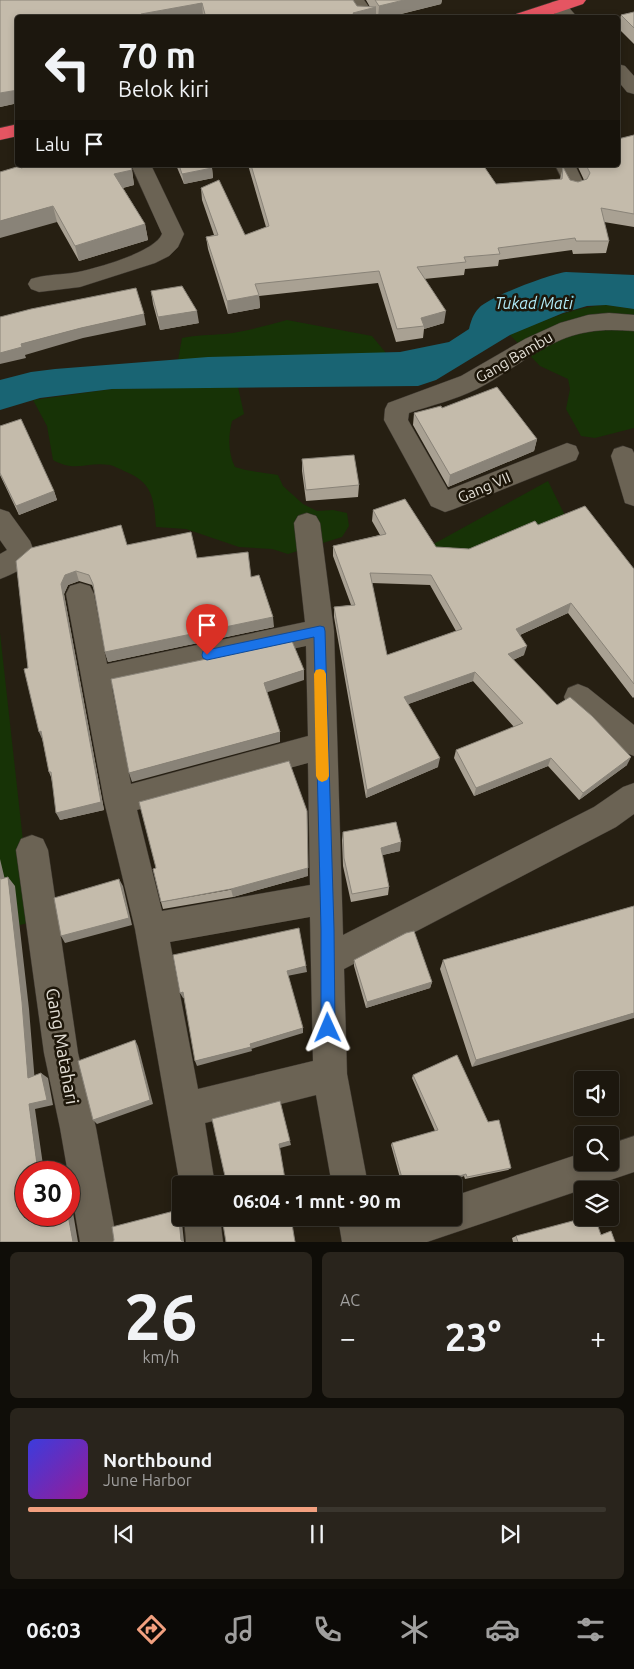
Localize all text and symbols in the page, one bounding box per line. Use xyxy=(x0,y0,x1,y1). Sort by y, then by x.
icon: left xyxy=(35,35,100,100)
text: 70 m xyxy=(118,35,196,75)
text: Belok kiri xyxy=(118,76,209,101)
icon: arrive xyxy=(80,130,108,158)
text: Lalu xyxy=(35,133,70,155)
water label: Tukad Mati xyxy=(495,294,574,312)
street label: Gang Bambu xyxy=(473,328,555,386)
street label: Gang VII xyxy=(455,468,513,506)
pin xyxy=(186,604,228,655)
icon: arrive xyxy=(193,611,221,639)
street label: Gang Matahari xyxy=(43,986,83,1106)
position arrow xyxy=(301,1001,353,1053)
map controls xyxy=(574,1071,619,1226)
button: sound xyxy=(574,1071,619,1116)
button: search xyxy=(574,1126,619,1171)
speed limit sign: 30 xyxy=(15,1161,80,1226)
button: layers xyxy=(574,1181,619,1226)
text: 06:04 · 1 mnt · 90 m xyxy=(233,1190,401,1212)
text: 26 xyxy=(124,1279,198,1352)
text: AC xyxy=(340,1291,360,1309)
text: 23° xyxy=(445,1316,501,1358)
text: − xyxy=(340,1322,356,1353)
text: + xyxy=(590,1322,606,1353)
text: km/h xyxy=(143,1348,179,1366)
text: Northbound xyxy=(103,1449,212,1471)
text: June Harbor xyxy=(103,1471,192,1489)
icon: previous xyxy=(110,1520,138,1548)
icon: pause xyxy=(303,1520,331,1548)
icon: next xyxy=(496,1520,524,1548)
icon: directions xyxy=(134,1612,169,1647)
icon: music xyxy=(222,1612,257,1647)
icon: phone xyxy=(310,1612,345,1647)
icon: climate xyxy=(397,1612,432,1647)
icon: car xyxy=(485,1612,520,1647)
icon: filters xyxy=(573,1612,608,1647)
text: 06:03 xyxy=(26,1617,81,1642)

